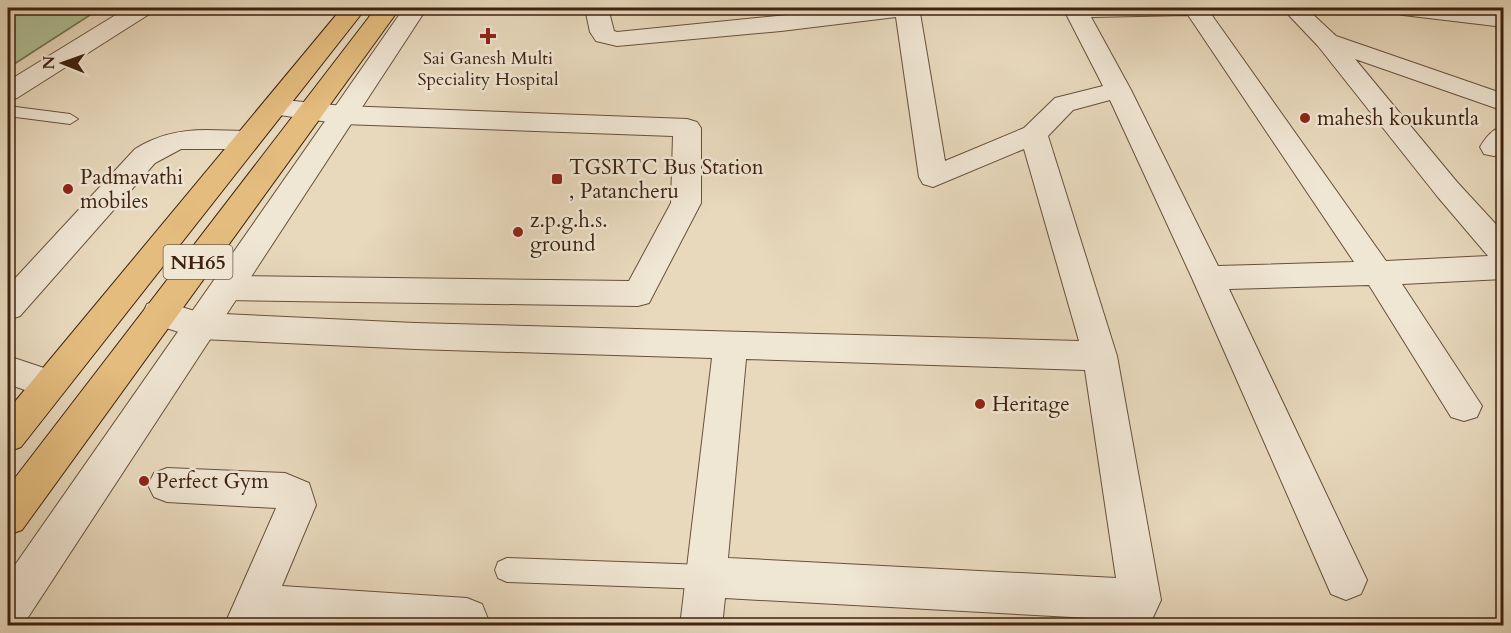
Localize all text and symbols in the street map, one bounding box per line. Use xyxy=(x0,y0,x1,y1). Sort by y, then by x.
marker: Sai Ganesh Multi Speciality Hospital xyxy=(479,27,497,45)
north arrow xyxy=(33,33,93,93)
place label: Sai Ganesh Multi Speciality Hospital xyxy=(418,46,559,92)
text: N xyxy=(38,56,60,70)
place label: mahesh koukuntla xyxy=(1317,104,1479,133)
marker: mahesh koukuntla xyxy=(1298,111,1312,125)
place label: TGSRTC Bus Station , Patancheru xyxy=(569,153,764,206)
place label: Padmavathi mobiles xyxy=(80,163,183,216)
marker: TGSRTC Bus Station , Patancheru xyxy=(550,172,564,186)
marker: Padmavathi mobiles xyxy=(61,182,75,196)
place label: z.p.g.h.s. ground xyxy=(530,206,608,259)
marker: z.p.g.h.s. ground xyxy=(511,225,525,239)
road number: NH65 xyxy=(164,245,232,279)
place label: Heritage xyxy=(992,390,1070,419)
marker: Heritage xyxy=(973,397,987,411)
place label: Perfect Gym xyxy=(156,467,269,496)
marker: Perfect Gym xyxy=(137,474,151,488)

